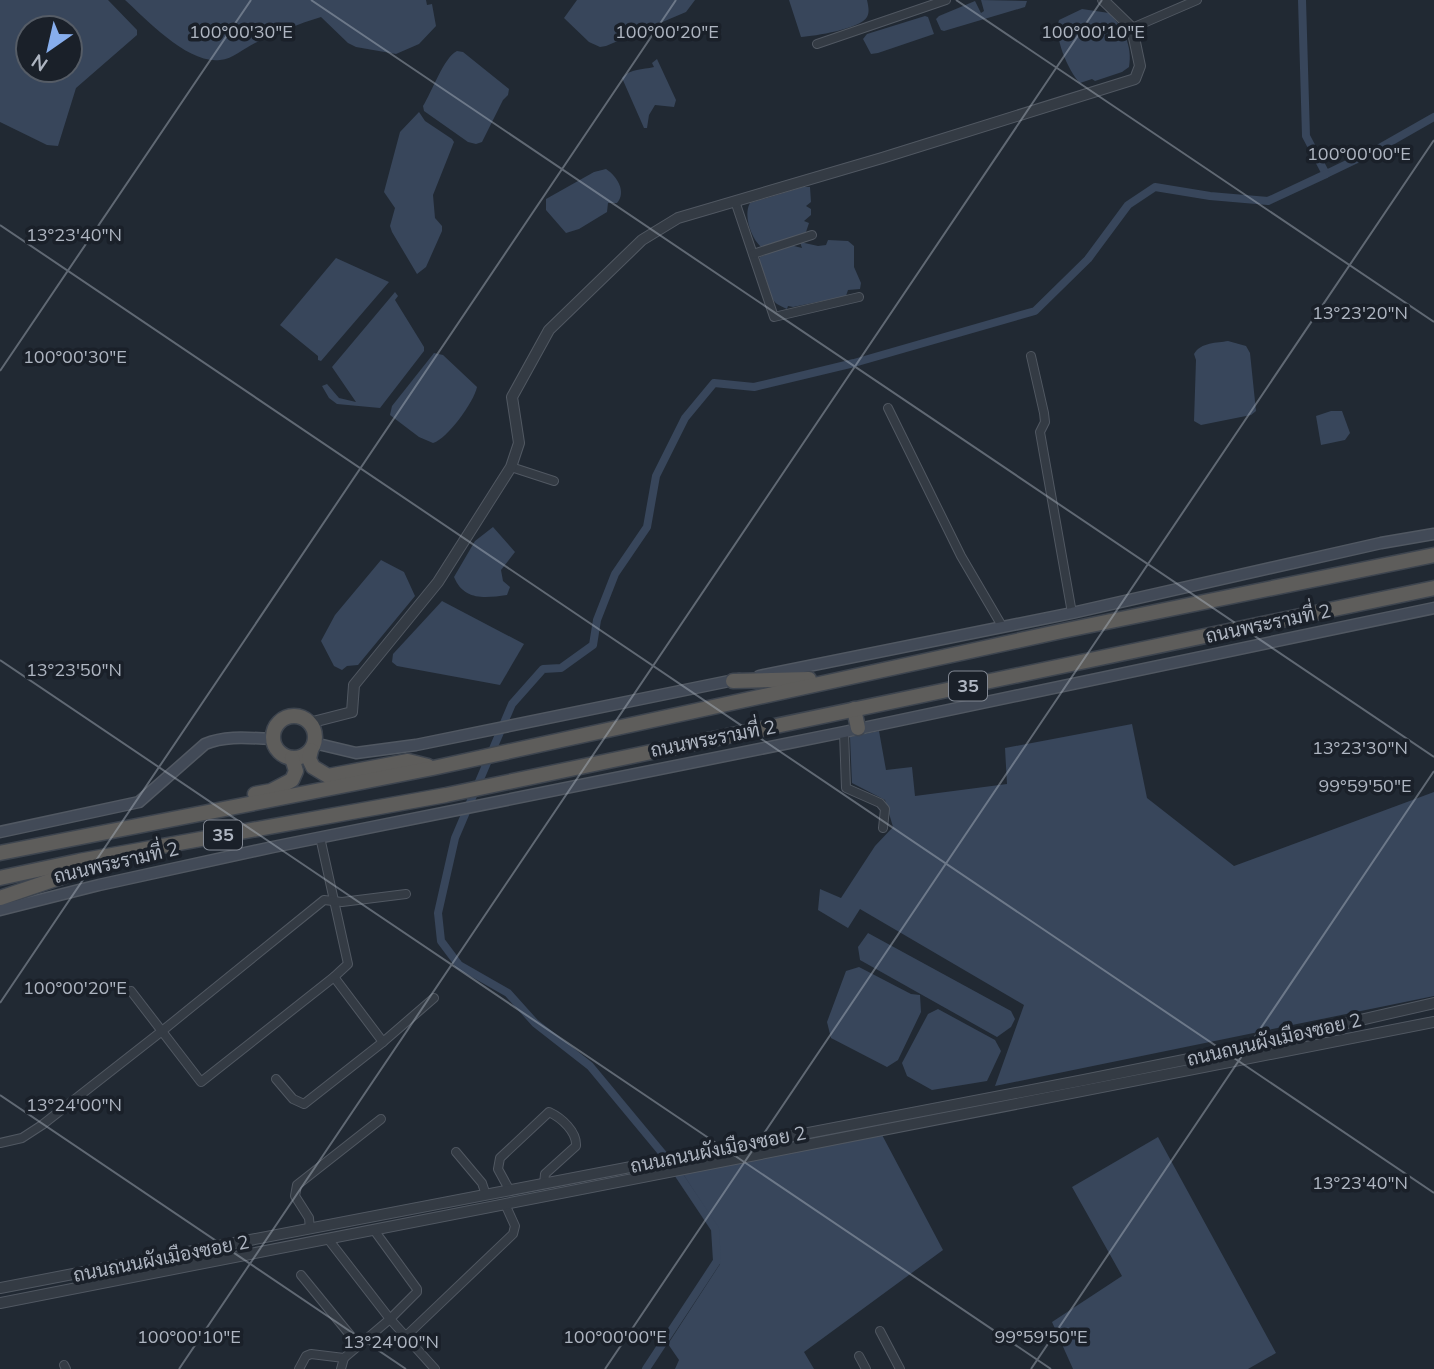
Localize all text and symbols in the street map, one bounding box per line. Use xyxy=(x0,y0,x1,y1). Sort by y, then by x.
north arrow xyxy=(14,14,84,84)
text: 100°00'30"E xyxy=(189,20,293,43)
text: 100°00'20"E xyxy=(615,20,719,43)
text: 100°00'10"E xyxy=(1041,20,1145,43)
text: N xyxy=(27,49,52,77)
text: 100°00'00"E xyxy=(1307,142,1411,165)
text: 13°23'40"N xyxy=(26,223,122,246)
text: 13°23'20"N xyxy=(1312,301,1408,324)
text: 100°00'30"E xyxy=(23,345,127,368)
street label: ถนนพระรามที่ 2 xyxy=(1202,593,1333,648)
text: 13°23'50"N xyxy=(26,658,122,681)
road number: 35 xyxy=(949,672,987,700)
street label: ถนนพระรามที่ 2 xyxy=(647,709,778,762)
text: 13°23'30"N xyxy=(1312,736,1408,759)
text: 99°59'50"E xyxy=(1318,774,1412,797)
road number: 35 xyxy=(204,820,242,850)
street label: ถนนพระรามที่ 2 xyxy=(50,831,181,888)
text: 100°00'20"E xyxy=(23,976,127,999)
street label: ถนนถนนผังเมืองซอย 2 xyxy=(1184,1007,1364,1071)
text: 13°24'00"N xyxy=(26,1093,122,1116)
street label: ถนนถนนผังเมืองซอย 2 xyxy=(628,1120,808,1178)
text: 13°23'40"N xyxy=(1312,1171,1408,1194)
street label: ถนนถนนผังเมืองซอย 2 xyxy=(71,1229,251,1287)
text: 100°00'10"E xyxy=(137,1325,241,1348)
text: 100°00'00"E xyxy=(563,1325,667,1348)
text: 99°59'50"E xyxy=(994,1325,1088,1348)
text: 13°24'00"N xyxy=(343,1330,439,1353)

